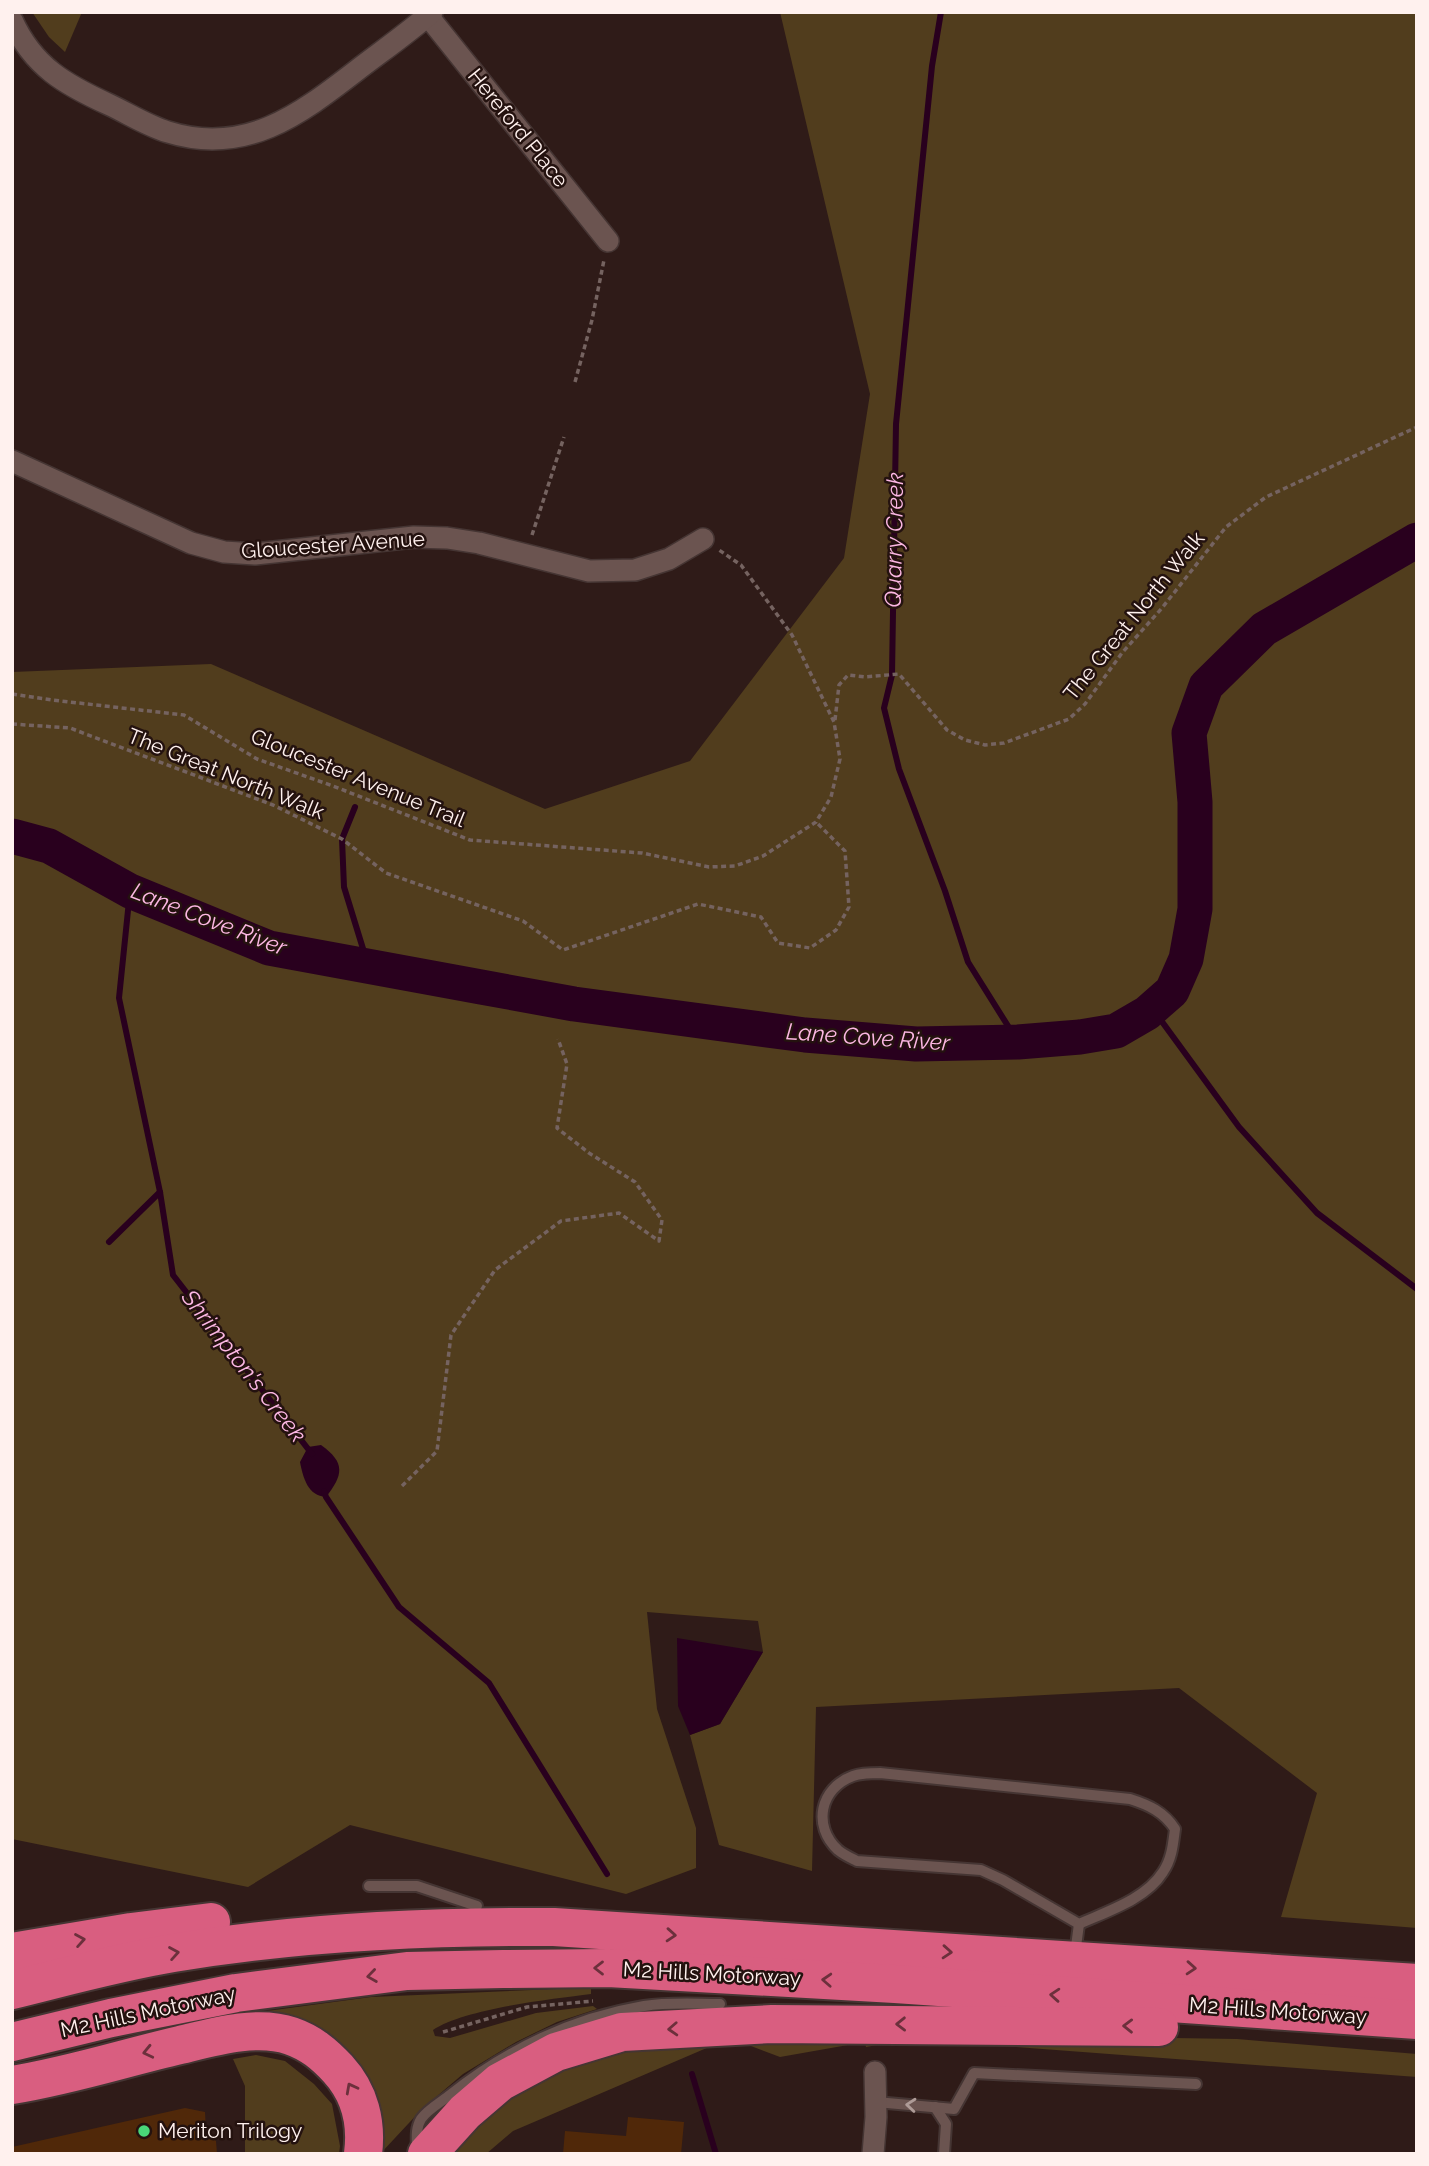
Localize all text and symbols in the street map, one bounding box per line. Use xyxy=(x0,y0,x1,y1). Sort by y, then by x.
street label: Hereford Place xyxy=(463,63,574,192)
water label: Quarry Creek xyxy=(879,472,908,608)
street label: Gloucester Avenue xyxy=(240,526,426,563)
street label: The Great North Walk xyxy=(1058,526,1209,705)
street label: The Great North Walk xyxy=(124,723,328,824)
street label: Gloucester Avenue Trail xyxy=(247,723,469,832)
water label: Lane Cove River xyxy=(128,876,292,961)
water label: Lane Cove River xyxy=(785,1017,952,1056)
water label: Shrimpton's Creek xyxy=(176,1283,312,1447)
one-way arrow xyxy=(666,1927,677,1942)
one-way arrow xyxy=(74,1933,85,1948)
one-way arrow xyxy=(942,1944,953,1959)
one-way arrow xyxy=(168,1946,180,1961)
street label: M2 Hills Motorway xyxy=(622,1956,802,1991)
one-way arrow xyxy=(594,1960,604,1976)
one-way arrow xyxy=(1186,1960,1197,1975)
one-way arrow xyxy=(366,1968,378,1983)
one-way arrow xyxy=(821,1973,832,1988)
street label: M2 Hills Motorway xyxy=(58,1981,238,2042)
one-way arrow xyxy=(1050,1988,1061,2003)
street label: M2 Hills Motorway xyxy=(1188,1992,1368,2029)
one-way arrow xyxy=(895,2017,906,2032)
one-way arrow xyxy=(1122,2019,1133,2034)
one-way arrow xyxy=(667,2022,678,2037)
one-way arrow xyxy=(142,2044,154,2059)
one-way arrow xyxy=(346,2083,360,2095)
one-way arrow xyxy=(905,2098,916,2113)
place label: Meriton Trilogy xyxy=(158,2118,302,2143)
marker: Meriton Trilogy xyxy=(136,2123,152,2139)

